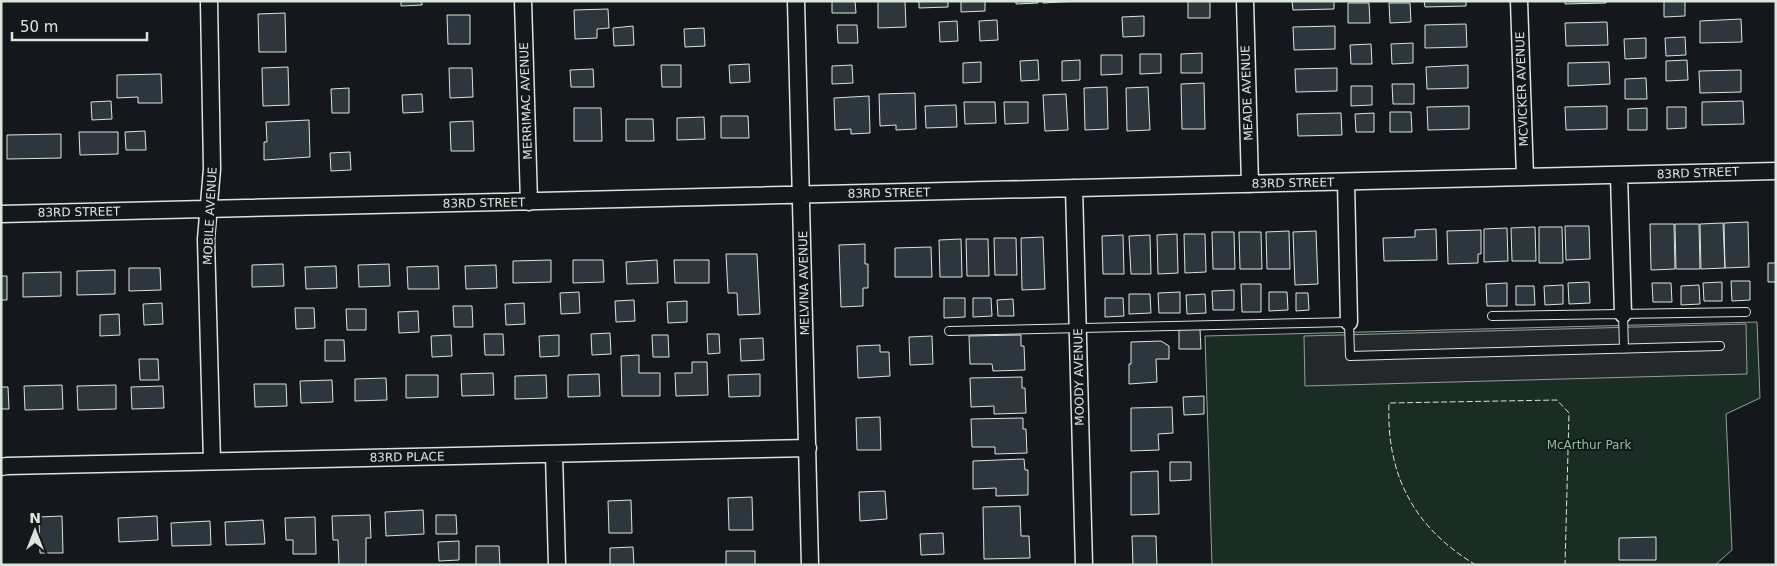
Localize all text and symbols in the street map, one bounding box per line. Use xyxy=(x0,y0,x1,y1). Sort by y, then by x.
scale bar xyxy=(12,10,148,42)
text: 50 m xyxy=(20,18,58,36)
street label: MCVICKER AVENUE xyxy=(1513,31,1531,147)
street label: MERRIMAC AVENUE xyxy=(517,42,535,160)
street label: MEADE AVENUE xyxy=(1238,45,1256,141)
street label: 83RD STREET xyxy=(1657,165,1740,181)
street label: MOBILE AVENUE xyxy=(200,167,220,265)
street label: 83RD STREET xyxy=(1252,175,1335,191)
street label: 83RD STREET xyxy=(848,185,931,201)
street label: 83RD STREET xyxy=(443,195,526,211)
street label: 83RD STREET xyxy=(38,204,121,220)
street label: MELVINA AVENUE xyxy=(796,231,812,335)
street label: MOODY AVENUE xyxy=(1071,328,1087,426)
park label: McArthur Park xyxy=(1547,438,1631,452)
street label: 83RD PLACE xyxy=(369,449,445,465)
north arrow xyxy=(10,506,60,556)
text: N xyxy=(29,510,41,526)

